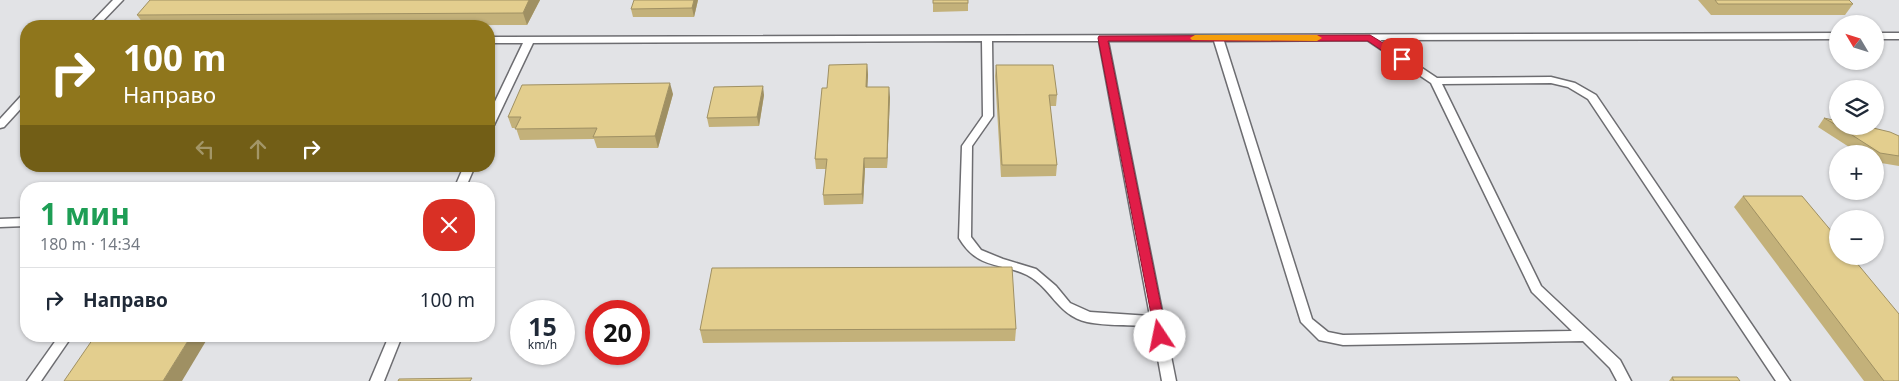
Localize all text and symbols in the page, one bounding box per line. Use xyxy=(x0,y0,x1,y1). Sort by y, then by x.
north arrow xyxy=(1829,15,1884,70)
map controls xyxy=(1829,15,1884,265)
text: 100 m xyxy=(123,34,226,81)
pin xyxy=(1381,38,1423,80)
icon: right xyxy=(40,40,105,105)
icon: arrive xyxy=(1388,45,1416,73)
text: Направо xyxy=(123,79,216,109)
button: layers xyxy=(1829,80,1884,135)
icon: left xyxy=(191,135,219,163)
icon: ahead xyxy=(244,135,272,163)
icon: right xyxy=(297,135,325,163)
button: + xyxy=(1829,145,1884,200)
text: 1 мин xyxy=(40,193,130,234)
button: close xyxy=(423,199,475,251)
button: − xyxy=(1829,210,1884,265)
text: 180 m · 14:34 xyxy=(40,233,140,255)
icon: right xyxy=(40,286,68,314)
text: Направо xyxy=(83,287,168,313)
text: 100 m xyxy=(420,287,475,313)
speed limit sign: 20 xyxy=(585,300,650,365)
text: 15 xyxy=(528,309,557,343)
position arrow xyxy=(1133,309,1185,361)
text: km/h xyxy=(528,336,557,353)

